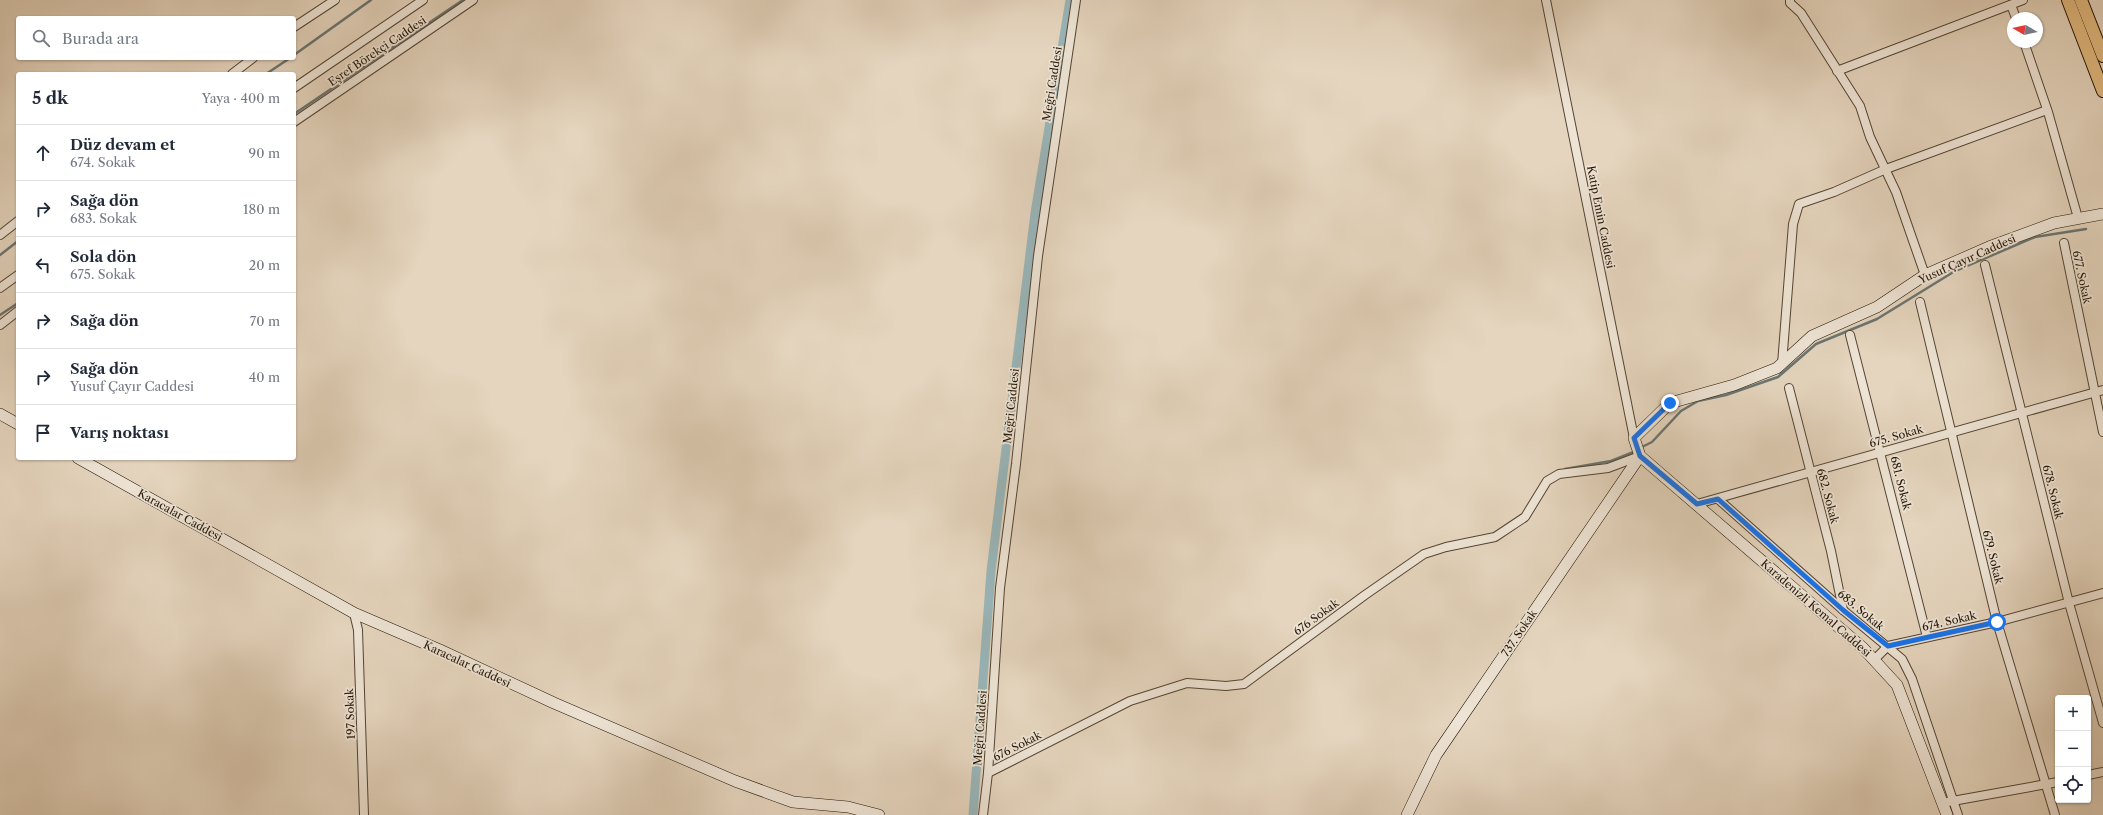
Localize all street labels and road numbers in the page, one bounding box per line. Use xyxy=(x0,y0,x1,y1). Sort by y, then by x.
street label: Eşref Börekçi Caddesi xyxy=(325,13,429,89)
street label: Meğri Caddesi xyxy=(1039,45,1065,122)
street label: Katip Emin Caddesi xyxy=(1584,164,1618,270)
street label: Yusuf Çayır Caddesi xyxy=(1915,231,2018,287)
street label: 677. Sokak xyxy=(2070,249,2095,305)
street label: Meğri Caddesi xyxy=(1000,367,1022,444)
street label: 675. Sokak xyxy=(1868,421,1925,450)
street label: 681. Sokak xyxy=(1888,455,1915,512)
street label: 678. Sokak xyxy=(2039,463,2067,521)
street label: 682. Sokak xyxy=(1814,467,1842,526)
street label: Karacalar Caddesi xyxy=(135,486,225,544)
street label: 679. Sokak xyxy=(1980,529,2007,586)
street label: Karadenizli Kemal Caddesi xyxy=(1758,556,1875,660)
street label: 683. Sokak xyxy=(1835,586,1888,634)
street label: 676 Sokak xyxy=(1291,596,1342,638)
street label: 737. Sokak xyxy=(1498,606,1540,659)
street label: 674. Sokak xyxy=(1921,608,1978,634)
street label: Karacalar Caddesi xyxy=(421,638,513,691)
street label: 197 Sokak xyxy=(342,688,358,740)
street label: Meğri Caddesi xyxy=(970,689,990,766)
street label: 676 Sokak xyxy=(990,728,1044,764)

